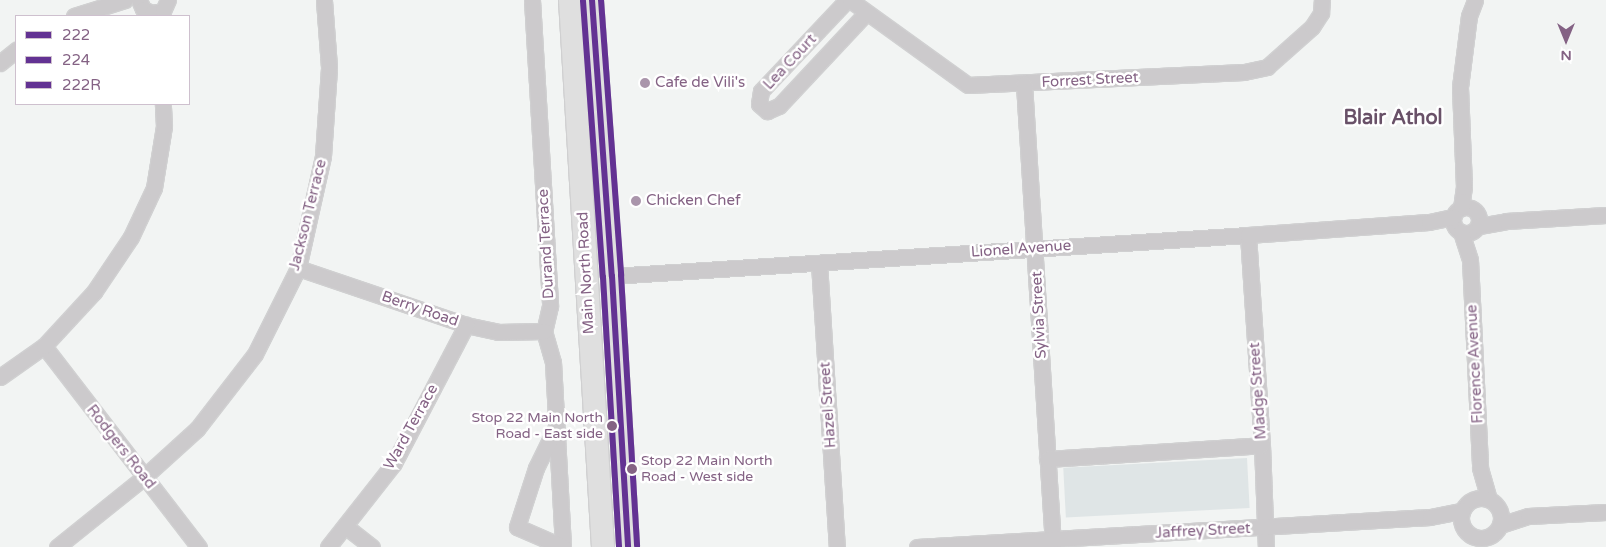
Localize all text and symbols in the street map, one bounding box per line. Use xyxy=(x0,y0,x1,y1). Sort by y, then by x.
legend xyxy=(15,15,190,105)
north arrow xyxy=(1541,15,1591,65)
text: 222 xyxy=(62,26,90,44)
street label: Lea Court xyxy=(760,30,820,94)
text: N xyxy=(1560,47,1572,64)
text: 224 xyxy=(62,51,90,69)
street label: Forrest Street xyxy=(1041,68,1139,92)
place label: Cafe de Vili's xyxy=(655,74,745,92)
text: 222R xyxy=(62,76,101,94)
marker: Cafe de Vili's xyxy=(639,77,651,89)
district label: Blair Athol xyxy=(1343,106,1443,130)
street label: Jackson Terrace xyxy=(285,158,331,272)
street label: Durand Terrace xyxy=(534,189,558,299)
place label: Chicken Chef xyxy=(646,192,741,210)
marker: Chicken Chef xyxy=(630,195,642,207)
street label: Main North Road xyxy=(574,211,598,335)
street label: Lionel Avenue xyxy=(970,237,1072,261)
street label: Sylvia Street xyxy=(1028,271,1050,359)
street label: Berry Road xyxy=(379,287,461,331)
street label: Florence Avenue xyxy=(1463,304,1487,424)
street label: Madge Street xyxy=(1246,342,1270,440)
street label: Hazel Street xyxy=(816,361,840,449)
street label: Ward Terrace xyxy=(380,381,442,473)
street label: Rodgers Road xyxy=(83,401,159,493)
place label: Stop 22 Main North Road - East side xyxy=(471,410,603,442)
marker: Stop 22 Main North Road - East side xyxy=(607,421,617,431)
place label: Stop 22 Main North Road - West side xyxy=(641,453,773,486)
marker: Stop 22 Main North Road - West side xyxy=(627,464,637,474)
street label: Jaffrey Street xyxy=(1155,520,1251,542)

